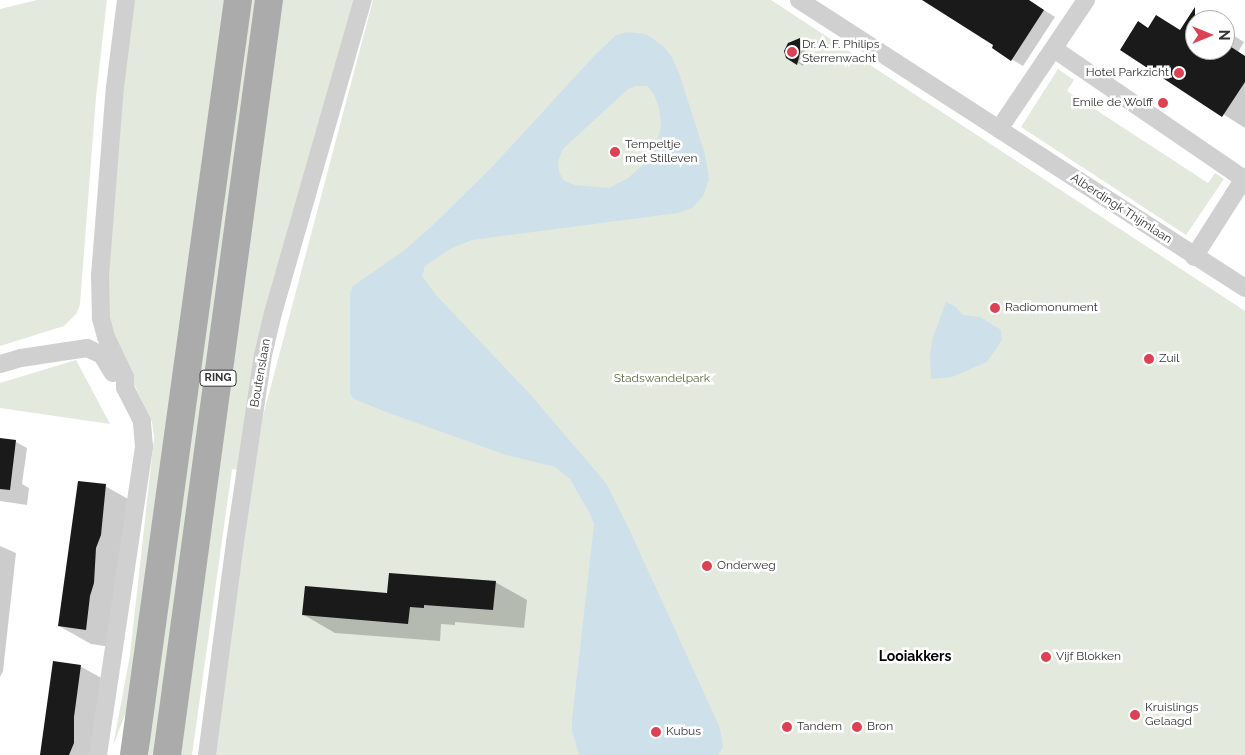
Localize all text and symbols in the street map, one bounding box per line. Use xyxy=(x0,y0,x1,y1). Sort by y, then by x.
north arrow xyxy=(1185,10,1235,60)
text: N xyxy=(1216,30,1232,40)
place label: Dr. A. F. Philips Sterrenwacht xyxy=(802,38,880,66)
marker: Dr. A. F. Philips Sterrenwacht xyxy=(786,46,798,58)
place label: Hotel Parkzicht xyxy=(1085,66,1169,80)
marker: Hotel Parkzicht xyxy=(1173,67,1185,79)
place label: Emile de Wolff xyxy=(1072,96,1153,110)
marker: Emile de Wolff xyxy=(1157,97,1169,109)
place label: Tempeltje met Stilleven xyxy=(625,138,698,166)
marker: Tempeltje met Stilleven xyxy=(609,146,621,158)
street label: Alberdingk Thijmlaan xyxy=(1068,171,1174,247)
place label: Radiomonument xyxy=(1005,301,1098,315)
marker: Radiomonument xyxy=(989,302,1001,314)
street label: Boutenslaan xyxy=(248,338,274,408)
place label: Zuil xyxy=(1159,352,1179,366)
marker: Zuil xyxy=(1143,353,1155,365)
road number: RING xyxy=(199,369,237,386)
park label: Stadswandelpark xyxy=(614,372,710,386)
place label: Onderweg xyxy=(717,559,776,573)
marker: Onderweg xyxy=(701,560,713,572)
district label: Looiakkers xyxy=(879,648,951,664)
place label: Vijf Blokken xyxy=(1056,650,1121,664)
marker: Vijf Blokken xyxy=(1040,651,1052,663)
place label: Kruislings Gelaagd xyxy=(1145,701,1199,729)
marker: Kruislings Gelaagd xyxy=(1129,709,1141,721)
place label: Tandem xyxy=(797,720,842,734)
place label: Bron xyxy=(867,720,893,734)
marker: Tandem xyxy=(781,721,793,733)
marker: Bron xyxy=(851,721,863,733)
place label: Kubus xyxy=(666,725,701,739)
marker: Kubus xyxy=(650,726,662,738)

